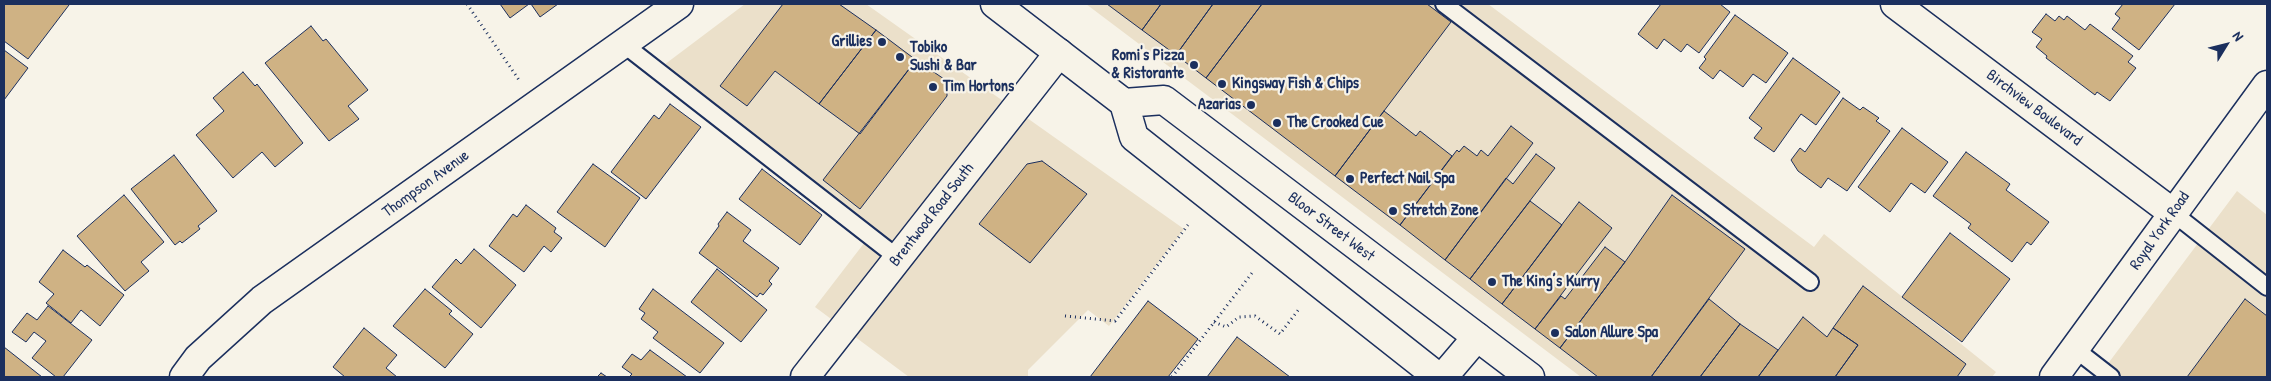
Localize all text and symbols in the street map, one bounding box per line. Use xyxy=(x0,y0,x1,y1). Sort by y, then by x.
north arrow xyxy=(2201,20,2251,70)
text: N xyxy=(2229,27,2248,44)
place label: Grillies xyxy=(832,32,872,52)
marker: Grillies xyxy=(876,36,888,48)
place label: Tobiko Sushi & Bar xyxy=(910,38,977,76)
place label: Romi's Pizza & Ristorante xyxy=(1111,46,1184,84)
marker: Tobiko Sushi & Bar xyxy=(894,51,906,63)
marker: Romi's Pizza & Ristorante xyxy=(1188,59,1200,71)
street label: Birchview Boulevard xyxy=(1982,66,2086,150)
place label: Kingsway Fish & Chips xyxy=(1232,74,1359,94)
place label: Tim Hortons xyxy=(943,77,1014,97)
marker: Kingsway Fish & Chips xyxy=(1216,78,1228,90)
marker: Tim Hortons xyxy=(927,81,939,93)
place label: Azarias xyxy=(1198,95,1241,115)
marker: Azarias xyxy=(1245,99,1257,111)
place label: The Crooked Cue xyxy=(1287,113,1384,133)
marker: The Crooked Cue xyxy=(1271,117,1283,129)
street label: Thompson Avenue xyxy=(379,146,473,222)
street label: Brentwood Road South xyxy=(886,159,978,271)
place label: Perfect Nail Spa xyxy=(1360,169,1454,189)
marker: Perfect Nail Spa xyxy=(1344,173,1356,185)
street label: Bloor Street West xyxy=(1284,188,1378,266)
street label: Royal York Road xyxy=(2126,188,2194,274)
place label: Stretch Zone xyxy=(1403,201,1479,221)
marker: Stretch Zone xyxy=(1387,205,1399,217)
place label: The King’s Kurry xyxy=(1502,272,1600,292)
marker: The King’s Kurry xyxy=(1486,276,1498,288)
place label: Salon Allure Spa xyxy=(1565,323,1658,343)
marker: Salon Allure Spa xyxy=(1549,327,1561,339)

